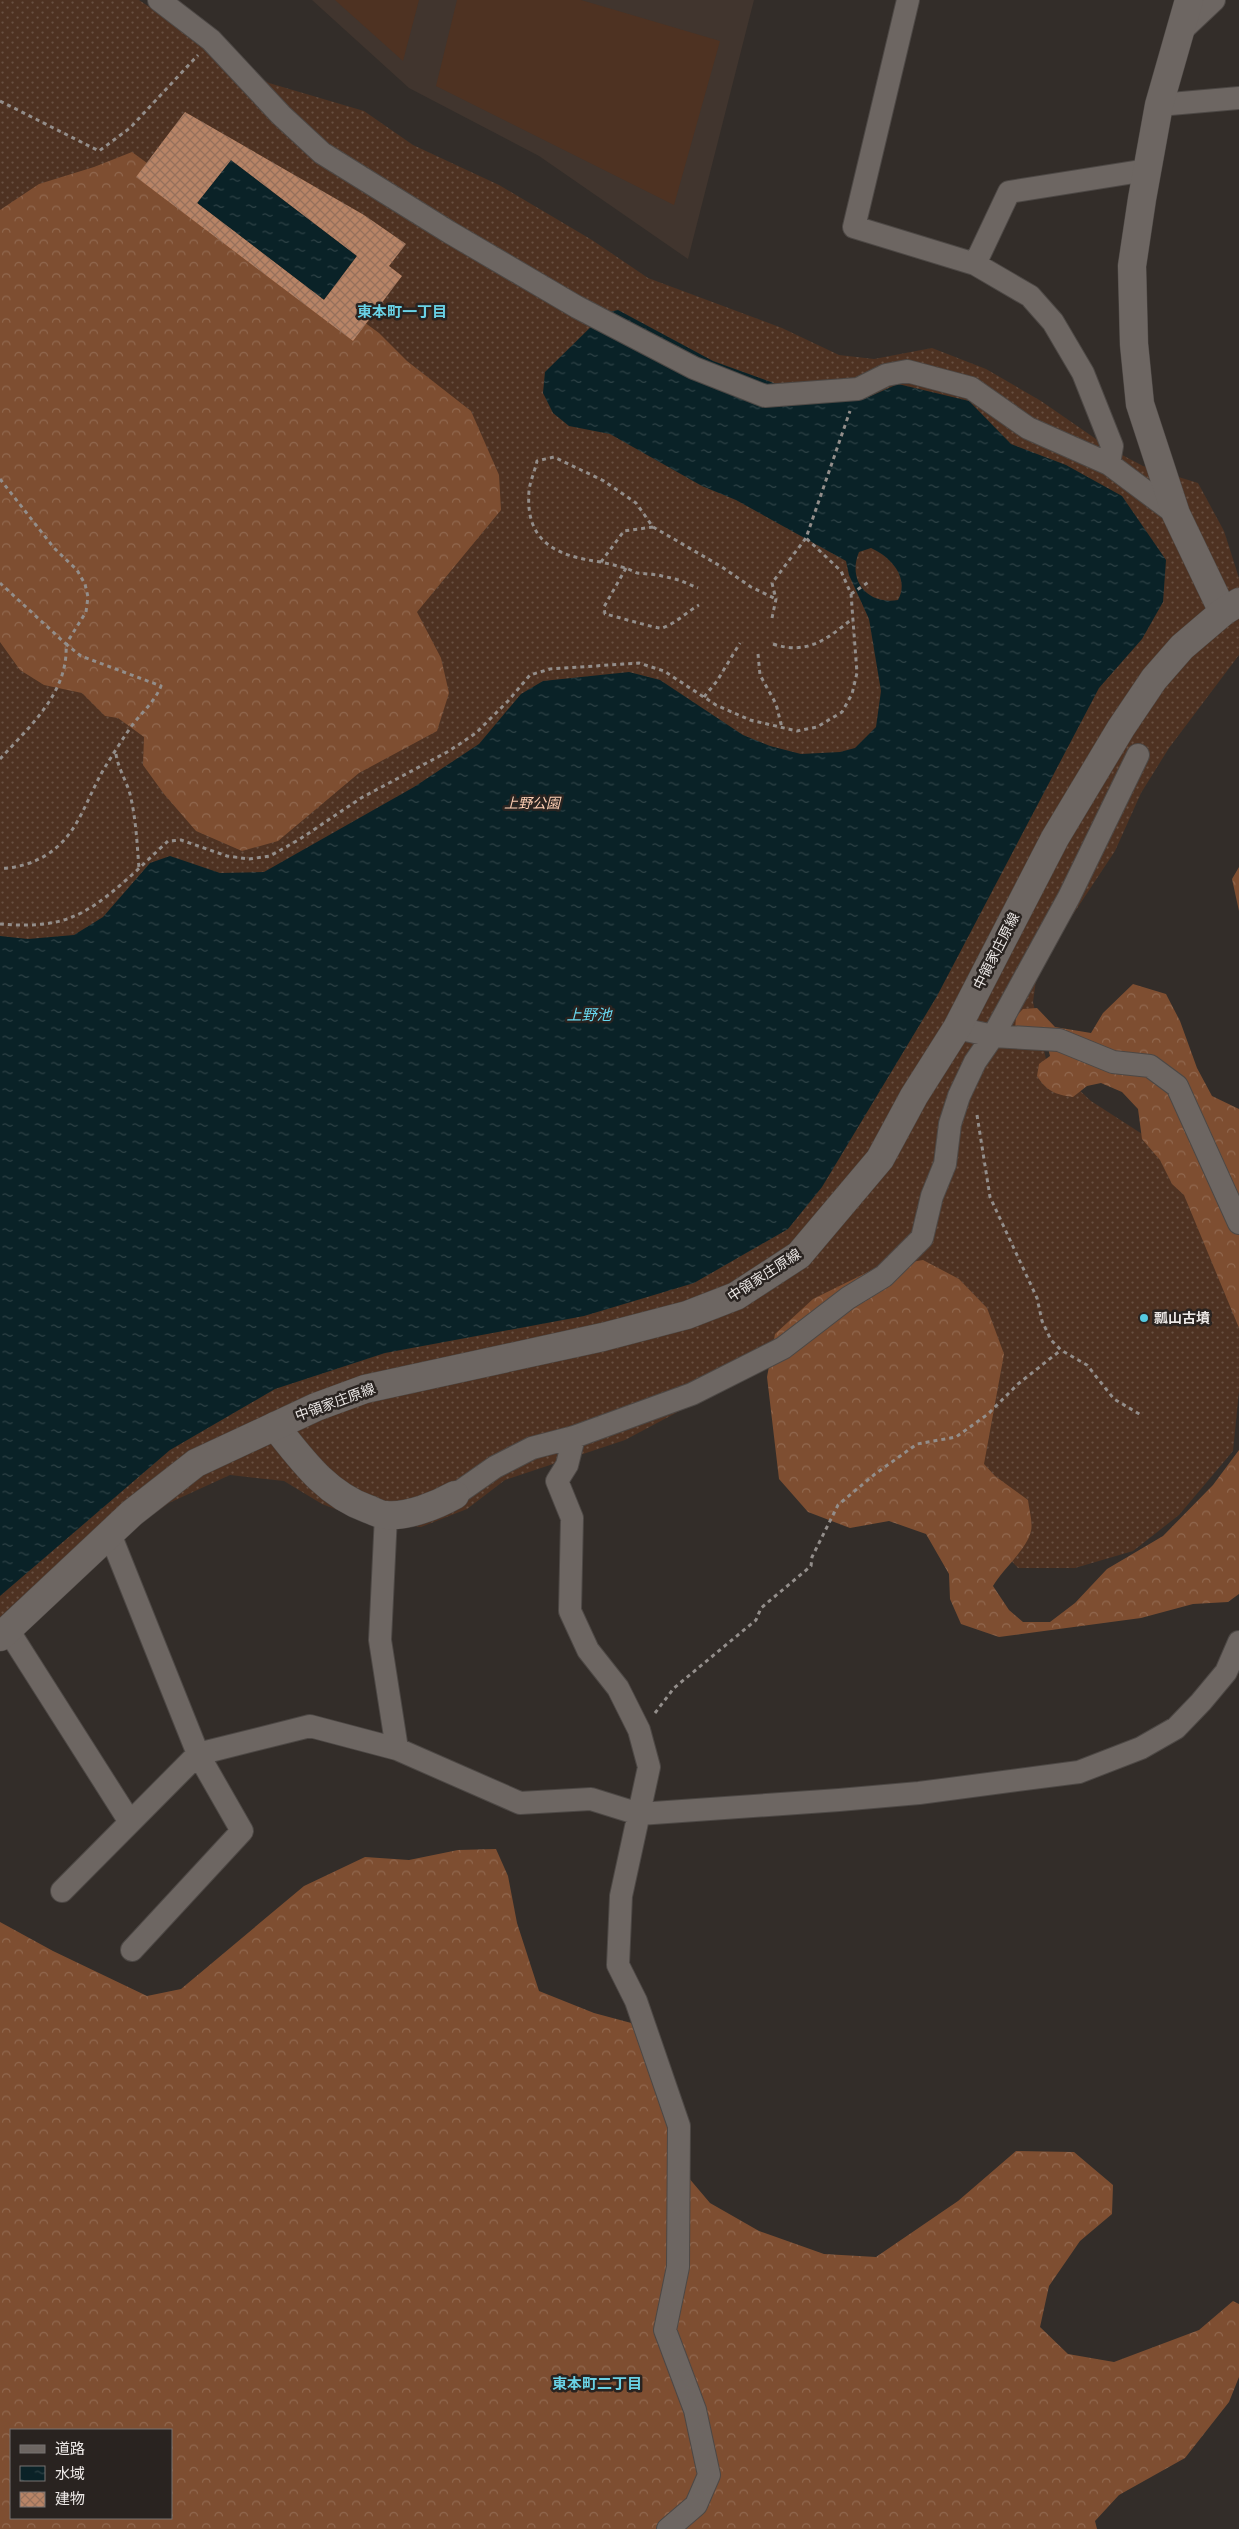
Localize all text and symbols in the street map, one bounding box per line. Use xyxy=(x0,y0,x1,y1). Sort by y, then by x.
district label: 東本町一丁目 xyxy=(357,302,447,321)
park label: 上野公園 xyxy=(504,794,562,812)
street label: 中領家庄原線 xyxy=(969,909,1023,993)
water label: 上野池 xyxy=(566,1005,613,1024)
street label: 中領家庄原線 xyxy=(724,1245,804,1305)
place label: 瓢山古墳 xyxy=(1154,1309,1210,1327)
marker: 瓢山古墳 xyxy=(1138,1312,1150,1324)
street label: 中領家庄原線 xyxy=(292,1379,378,1425)
district label: 東本町二丁目 xyxy=(552,2374,642,2393)
legend xyxy=(10,2429,172,2519)
text: 道路 xyxy=(55,2439,85,2458)
text: 水域 xyxy=(55,2464,85,2483)
text: 建物 xyxy=(55,2489,85,2508)

